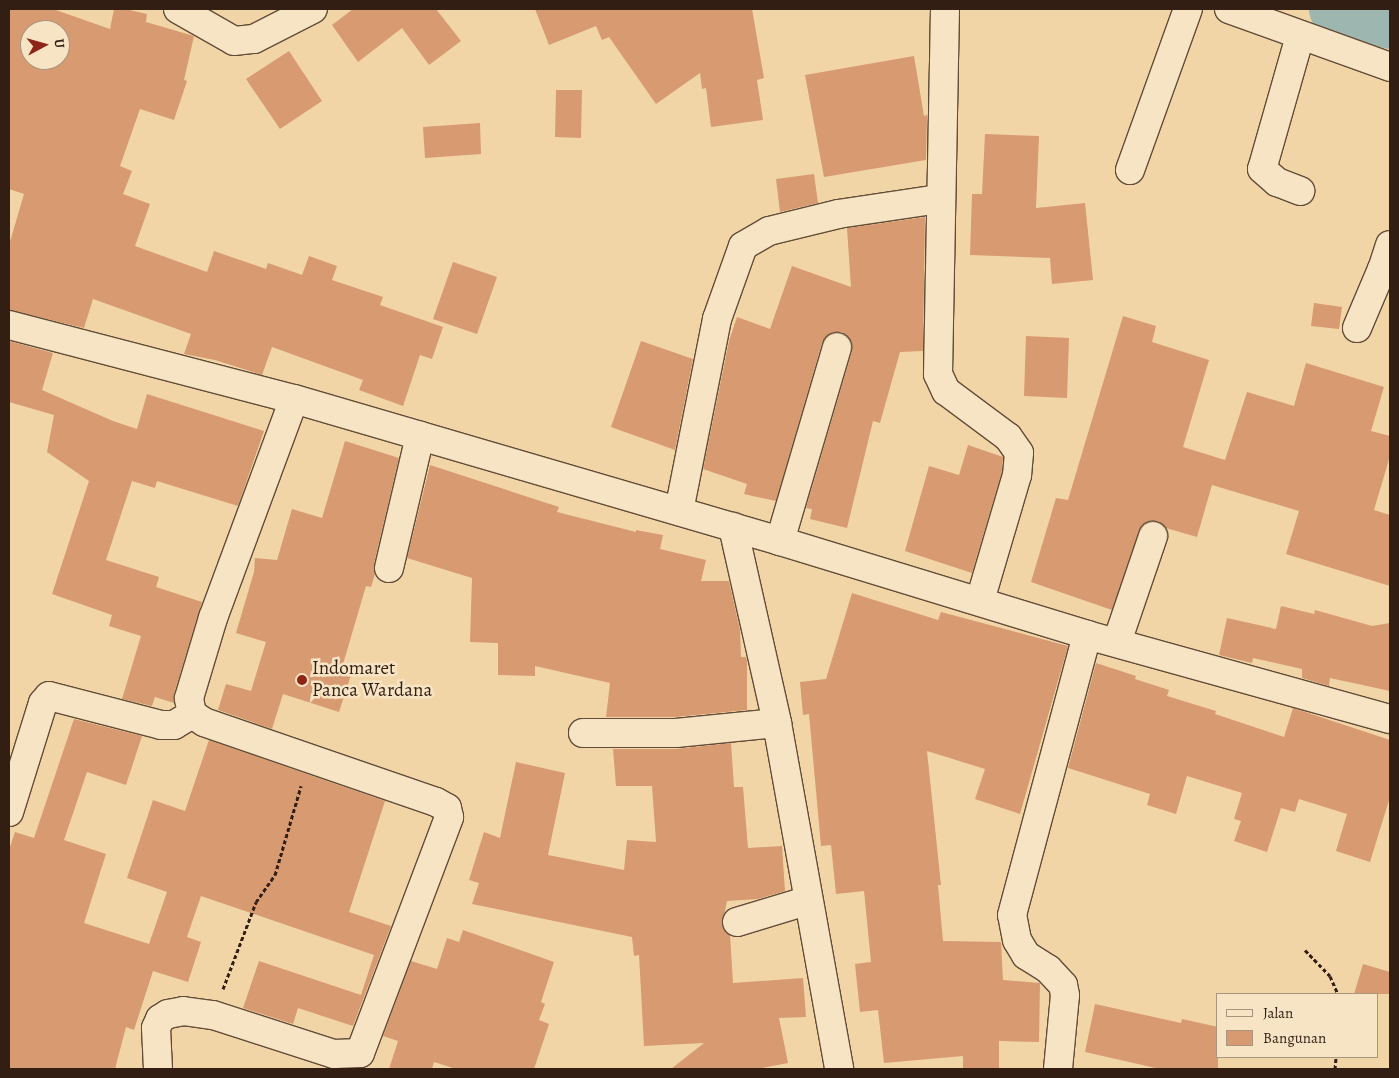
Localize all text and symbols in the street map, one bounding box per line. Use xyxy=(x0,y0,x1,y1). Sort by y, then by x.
north arrow xyxy=(20,20,70,70)
text: U xyxy=(49,38,69,49)
place label: Indomaret Panca Wardana xyxy=(312,658,432,702)
marker: Indomaret Panca Wardana xyxy=(296,674,308,686)
legend xyxy=(1216,993,1379,1058)
text: Jalan xyxy=(1263,1003,1293,1023)
text: Bangunan xyxy=(1263,1028,1326,1048)

